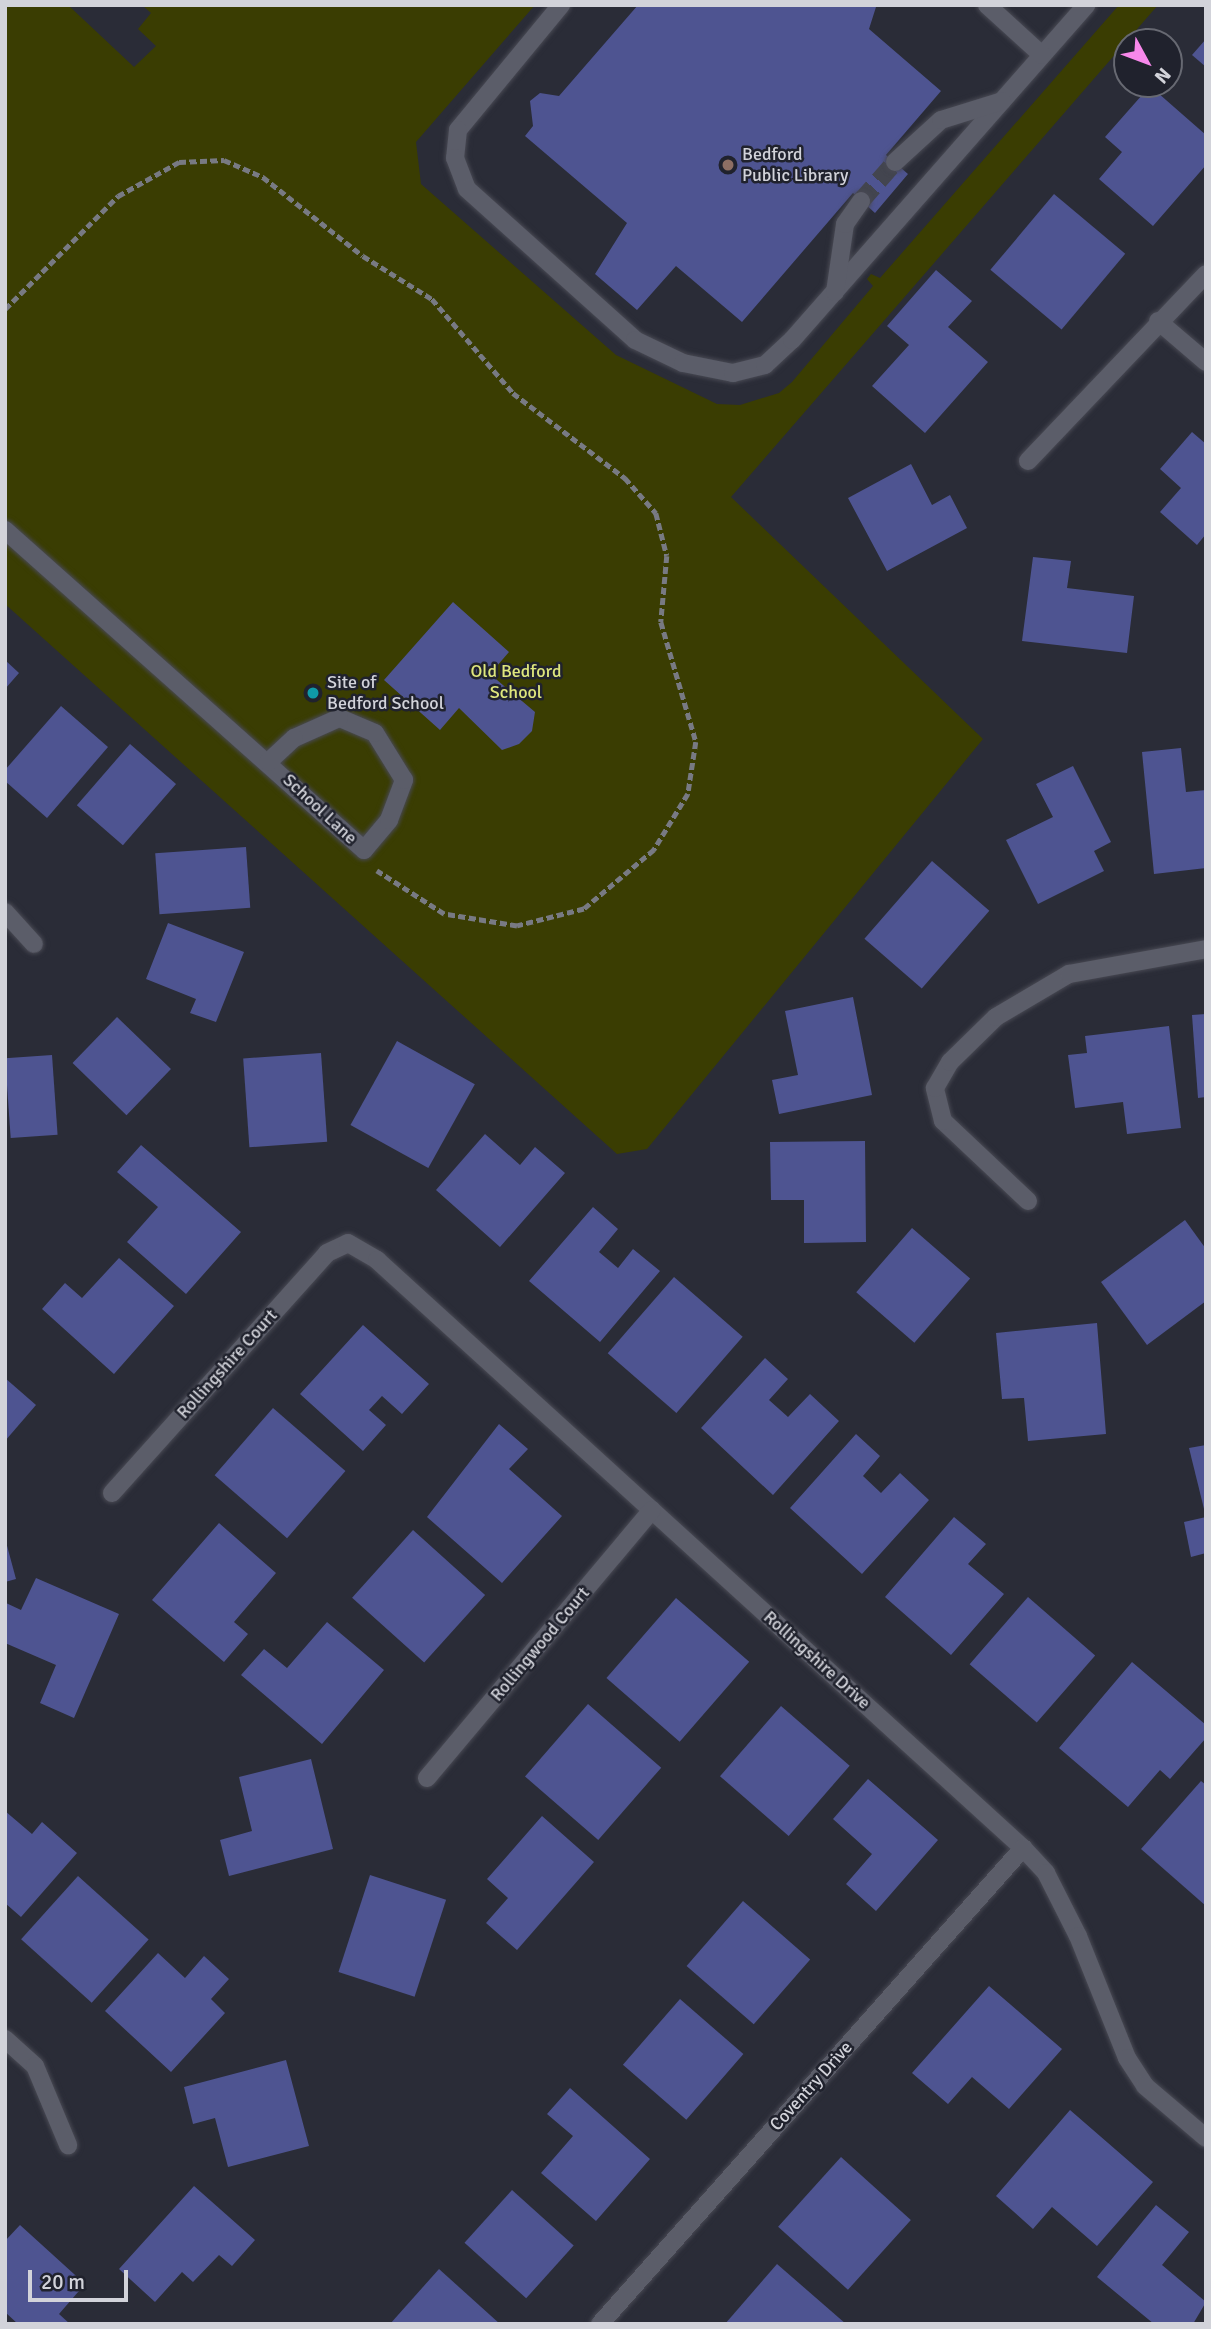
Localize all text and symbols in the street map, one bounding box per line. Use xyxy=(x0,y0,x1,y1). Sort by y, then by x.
north arrow xyxy=(1113,28,1183,98)
text: N xyxy=(1149,63,1176,88)
place label: Bedford Public Library xyxy=(742,144,848,186)
marker: Bedford Public Library xyxy=(720,157,736,173)
park label: Old Bedford School xyxy=(470,661,562,704)
place label: Site of Bedford School xyxy=(327,672,444,714)
marker: Site of Bedford School xyxy=(305,685,321,701)
street label: School Lane xyxy=(278,769,362,849)
street label: Rollingshire Court xyxy=(172,1305,282,1423)
street label: Rollingwood Court xyxy=(486,1582,594,1706)
street label: Rollingshire Drive xyxy=(759,1606,875,1714)
street label: Coventry Drive xyxy=(765,2037,857,2135)
scale bar xyxy=(32,2256,131,2300)
text: 20 m xyxy=(41,2269,85,2295)

